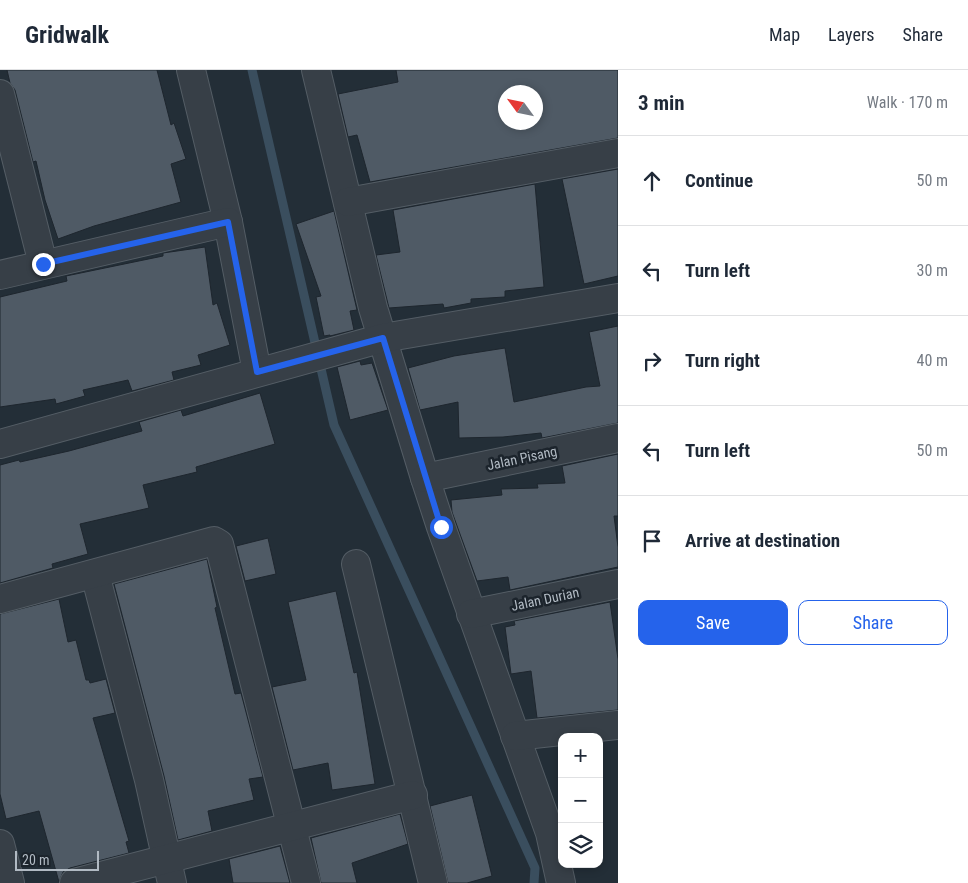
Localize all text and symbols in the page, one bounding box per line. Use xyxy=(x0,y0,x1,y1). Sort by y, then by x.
text: Gridwalk xyxy=(25,21,109,49)
text: Map xyxy=(769,24,800,45)
text: Layers xyxy=(828,24,875,45)
text: Share xyxy=(903,24,943,45)
north arrow xyxy=(498,85,543,130)
text: 3 min xyxy=(638,91,685,115)
text: Walk · 170 m xyxy=(867,93,948,112)
icon: ahead xyxy=(638,167,666,195)
text: Continue xyxy=(685,169,753,192)
text: 50 m xyxy=(916,171,948,190)
route end xyxy=(32,253,55,276)
icon: left xyxy=(638,257,666,285)
text: Turn left xyxy=(685,259,750,282)
text: 30 m xyxy=(916,261,948,280)
icon: right xyxy=(638,347,666,375)
text: Turn right xyxy=(685,349,760,372)
text: 40 m xyxy=(916,351,948,370)
icon: left xyxy=(638,437,666,465)
text: Turn left xyxy=(685,439,750,462)
text: 50 m xyxy=(916,441,948,460)
street label: Jalan Pisang xyxy=(486,443,558,473)
route start xyxy=(430,516,453,539)
icon: arrive xyxy=(638,527,666,555)
text: Arrive at destination xyxy=(685,529,840,552)
street label: Jalan Durian xyxy=(510,584,580,614)
button: Save xyxy=(638,600,788,645)
button: Share xyxy=(798,600,948,645)
map controls xyxy=(558,733,603,868)
button: + xyxy=(558,733,603,778)
button: − xyxy=(558,778,603,823)
button: layers xyxy=(558,823,603,868)
scale bar xyxy=(15,848,99,871)
text: 20 m xyxy=(22,852,50,868)

